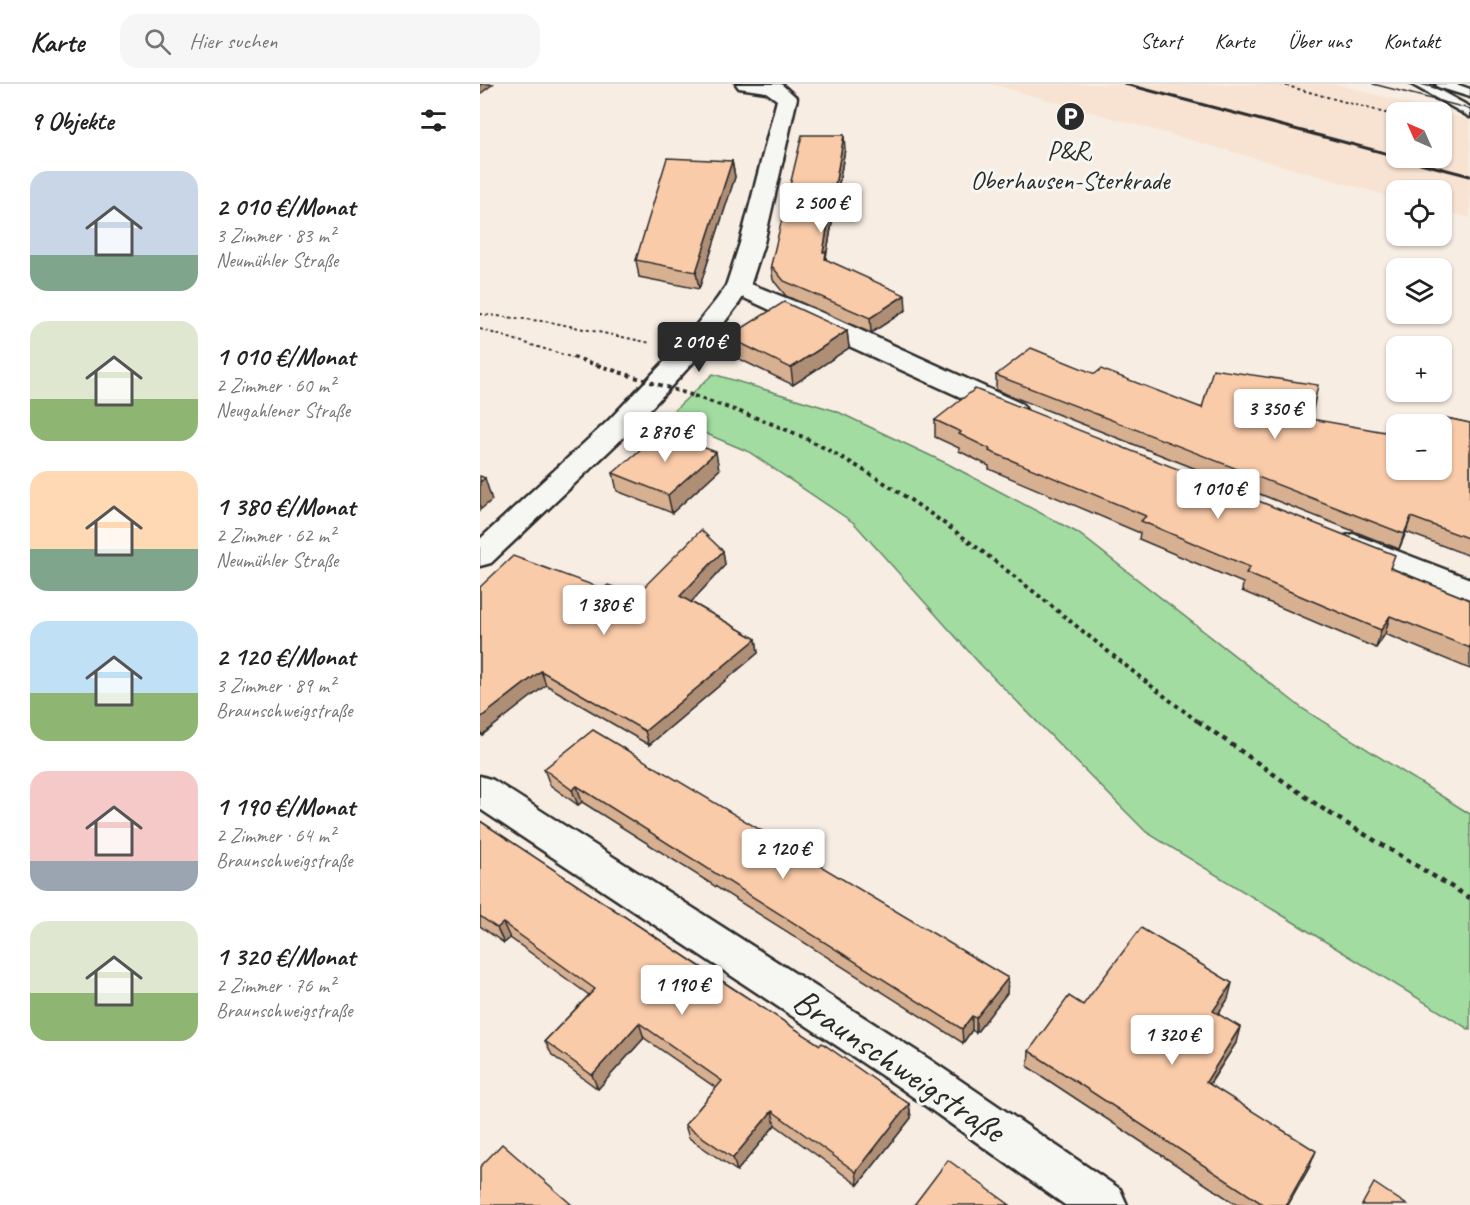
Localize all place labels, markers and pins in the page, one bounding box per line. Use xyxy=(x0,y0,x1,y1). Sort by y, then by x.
parking icon: P&R, Oberhausen-Sterkrade xyxy=(1054,100,1086,132)
place label: P&R, Oberhausen-Sterkrade xyxy=(971,134,1171,197)
pin: 2 500 € xyxy=(766,183,876,234)
pin: 2 010 € xyxy=(644,322,754,373)
pin: 3 350 € xyxy=(1220,389,1330,440)
pin: 2 870 € xyxy=(610,412,720,463)
pin: 1 010 € xyxy=(1163,469,1273,520)
pin: 1 380 € xyxy=(549,585,659,636)
pin: 2 120 € xyxy=(728,829,838,880)
pin: 1 190 € xyxy=(627,965,737,1016)
pin: 1 320 € xyxy=(1117,1015,1227,1066)

